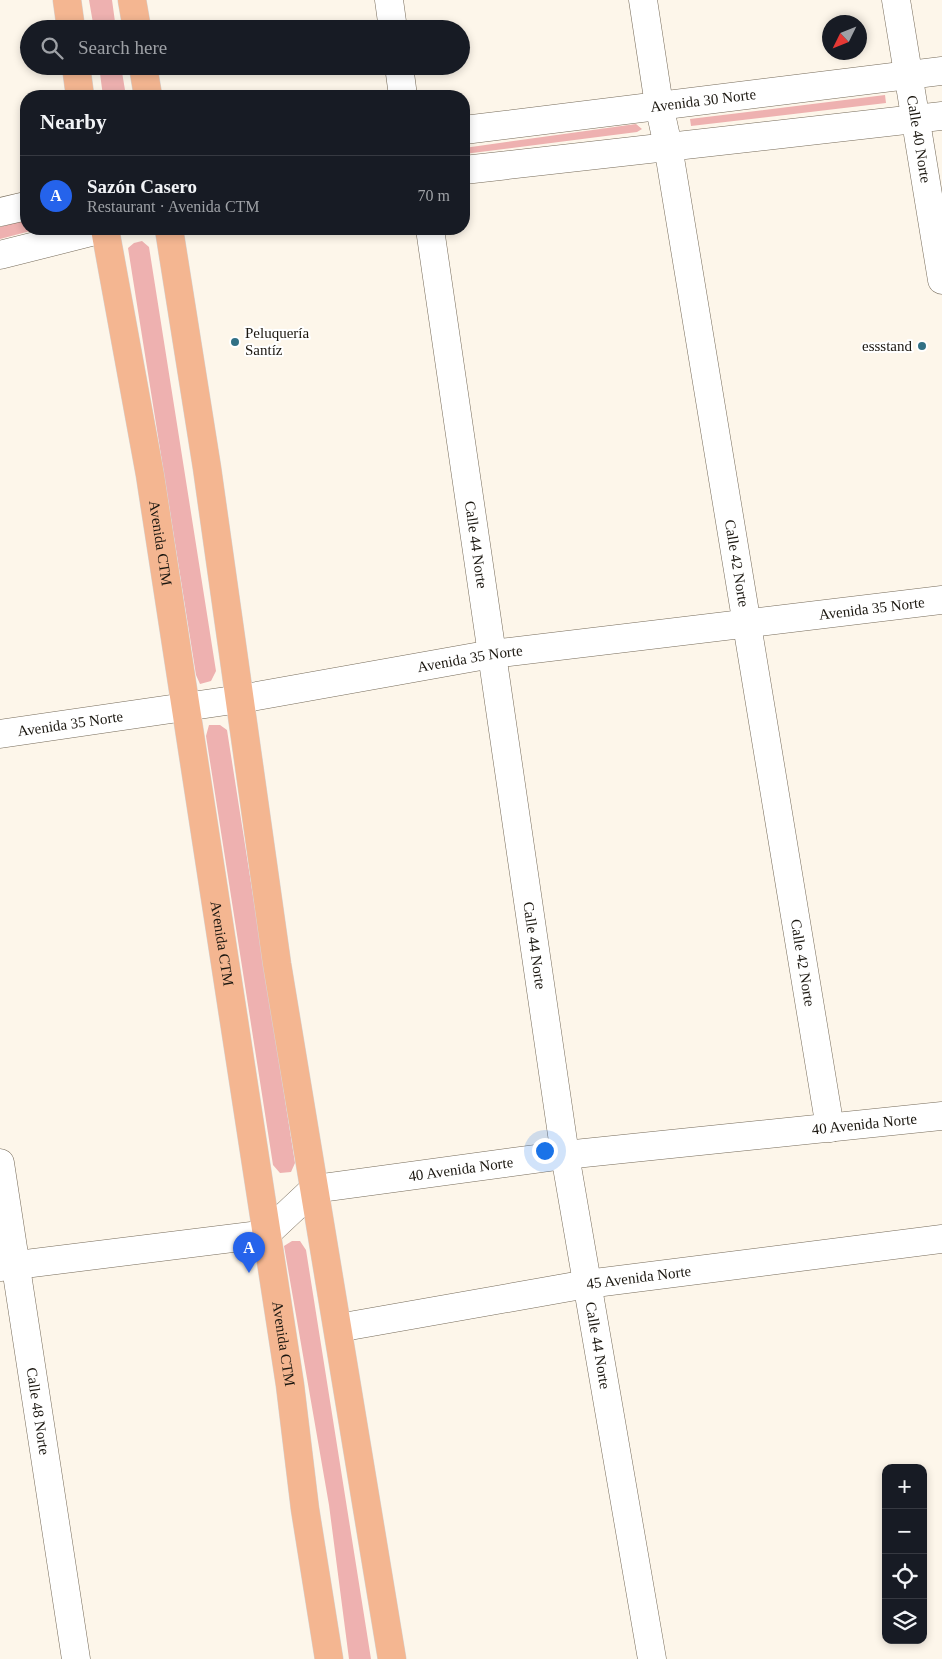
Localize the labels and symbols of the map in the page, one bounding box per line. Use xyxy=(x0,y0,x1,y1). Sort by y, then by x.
north arrow xyxy=(822,15,867,60)
street label: Avenida 30 Norte xyxy=(649,86,757,115)
street label: Calle 40 Norte xyxy=(904,94,934,184)
place label: Peluquería Santíz xyxy=(245,325,309,358)
marker: Peluquería Santíz xyxy=(229,336,241,348)
place label: essstand xyxy=(862,338,912,354)
marker: essstand xyxy=(916,340,928,352)
street label: Avenida CTM xyxy=(146,499,175,587)
street label: Calle 44 Norte xyxy=(462,500,490,590)
street label: Calle 42 Norte xyxy=(722,518,752,608)
street label: Avenida 35 Norte xyxy=(818,594,926,623)
street label: Avenida 35 Norte xyxy=(416,642,524,675)
street label: Avenida 35 Norte xyxy=(16,708,124,739)
street label: Avenida CTM xyxy=(208,900,237,987)
street label: Calle 44 Norte xyxy=(520,901,549,991)
street label: Calle 42 Norte xyxy=(788,918,818,1008)
street label: 40 Avenida Norte xyxy=(811,1111,918,1137)
your location xyxy=(532,1138,558,1164)
street label: 40 Avenida Norte xyxy=(407,1154,515,1184)
pin: A xyxy=(233,1232,265,1273)
street label: 45 Avenida Norte xyxy=(585,1263,692,1292)
street label: Avenida CTM xyxy=(269,1300,298,1387)
street label: Calle 44 Norte xyxy=(582,1300,613,1391)
street label: Calle 48 Norte xyxy=(23,1366,53,1456)

